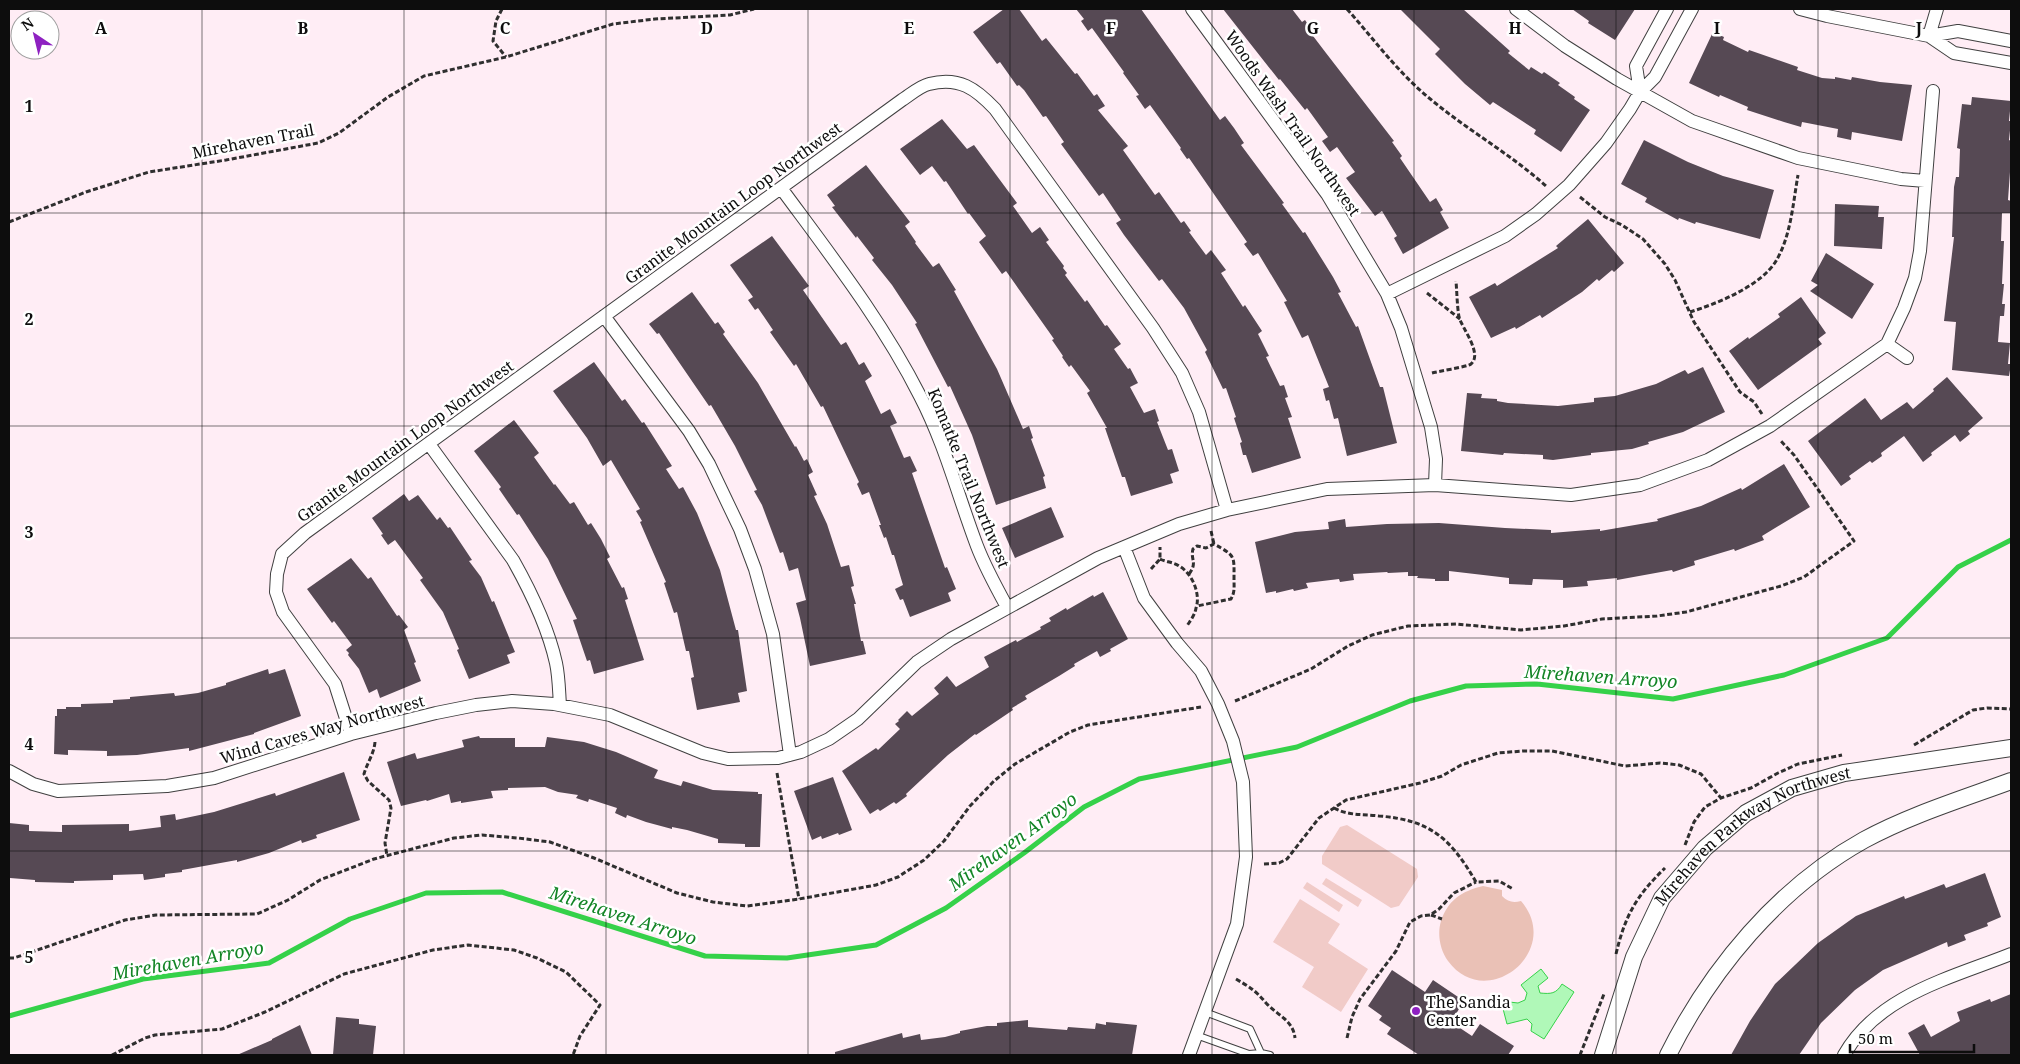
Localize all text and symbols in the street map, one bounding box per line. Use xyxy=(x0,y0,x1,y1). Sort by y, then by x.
north arrow xyxy=(10,10,60,60)
text: N xyxy=(17,13,37,35)
text: A xyxy=(95,17,108,39)
text: B xyxy=(298,17,309,39)
text: C xyxy=(500,17,511,39)
text: D xyxy=(701,17,713,39)
text: E xyxy=(904,17,914,39)
text: F xyxy=(1106,17,1116,39)
text: G xyxy=(1307,17,1319,39)
text: H xyxy=(1508,17,1522,39)
text: I xyxy=(1714,17,1720,39)
text: J xyxy=(1915,17,1923,39)
street label: Woods Wash Trail Northwest xyxy=(1220,26,1366,220)
text: 1 xyxy=(24,95,34,117)
street label: Granite Mountain Loop Northwest xyxy=(620,117,846,289)
street label: Mirehaven Trail xyxy=(190,118,316,164)
text: 2 xyxy=(24,308,34,330)
street label: Granite Mountain Loop Northwest xyxy=(292,355,518,527)
street label: Komatke Trail Northwest xyxy=(923,385,1015,571)
text: 3 xyxy=(24,521,34,543)
water label: Mirehaven Arroyo xyxy=(1523,659,1678,693)
street label: Wind Caves Way Northwest xyxy=(217,689,427,769)
text: 4 xyxy=(24,733,34,755)
street label: Mirehaven Parkway Northwest xyxy=(1649,761,1852,910)
water label: Mirehaven Arroyo xyxy=(942,786,1082,897)
water label: Mirehaven Arroyo xyxy=(546,880,700,950)
water label: Mirehaven Arroyo xyxy=(109,935,266,985)
text: 5 xyxy=(24,946,34,968)
place label: The Sandia Center xyxy=(1426,991,1511,1031)
marker: The Sandia Center xyxy=(1410,1005,1422,1017)
scale bar xyxy=(1850,1022,1974,1054)
text: 50 m xyxy=(1858,1028,1893,1048)

